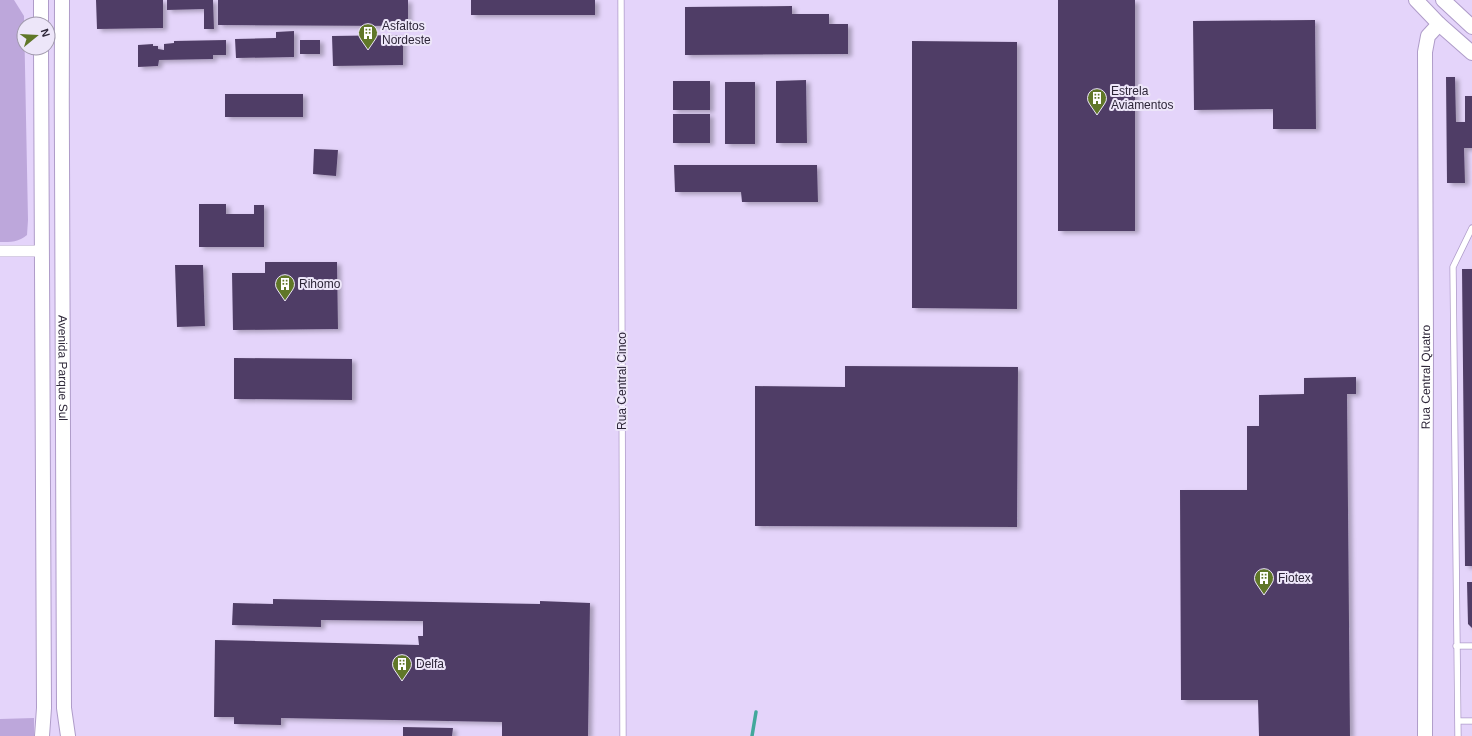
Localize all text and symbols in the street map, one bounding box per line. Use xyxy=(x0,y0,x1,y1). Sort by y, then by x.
north arrow xyxy=(16,16,56,56)
place label: Asfaltos Nordeste xyxy=(382,19,431,47)
building icon: Asfaltos Nordeste xyxy=(357,22,379,50)
text: N xyxy=(39,27,52,39)
place label: Estrela Aviamentos xyxy=(1111,84,1173,112)
building icon: Estrela Aviamentos xyxy=(1086,87,1108,115)
building icon: Rihomo xyxy=(274,273,296,301)
place label: Rihomo xyxy=(299,277,341,291)
street label: Avenida Parque Sul xyxy=(55,315,70,421)
street label: Rua Central Quatro xyxy=(1419,325,1433,429)
street label: Rua Central Cinco xyxy=(615,332,629,430)
building icon: Fiotex xyxy=(1253,567,1275,595)
place label: Fiotex xyxy=(1278,571,1311,585)
building icon: Delfa xyxy=(391,653,413,681)
place label: Delfa xyxy=(416,657,444,671)

